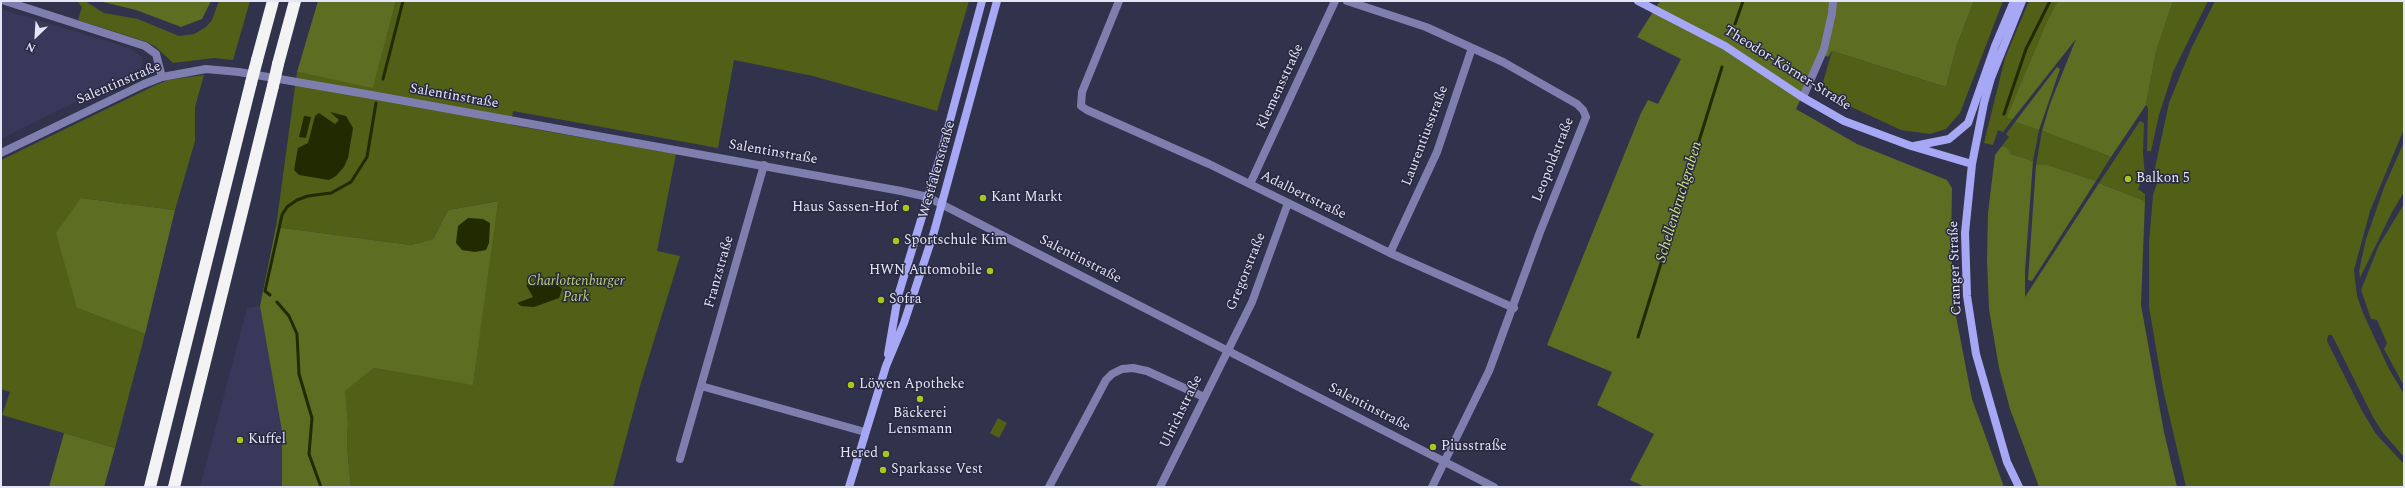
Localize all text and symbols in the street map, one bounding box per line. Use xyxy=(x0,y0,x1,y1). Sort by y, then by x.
north arrow xyxy=(16,16,56,56)
street label: Theodor-Körner-Straße xyxy=(1720,23,1854,115)
text: N xyxy=(23,38,38,57)
street label: Klemensstraße xyxy=(1254,42,1308,132)
street label: Salentinstraße xyxy=(74,59,164,109)
street label: Salentinstraße xyxy=(408,81,500,113)
street label: Laurentiusstraße xyxy=(1399,84,1453,188)
street label: Leopoldstraße xyxy=(1529,115,1579,205)
street label: Westfalenstraße xyxy=(916,119,960,221)
street label: Salentinstraße xyxy=(727,137,819,169)
water label: Schellenbruchgraben xyxy=(1653,139,1707,265)
street label: Adalbertstraße xyxy=(1258,168,1348,224)
place label: Balkon 5 xyxy=(2136,171,2190,187)
marker: Balkon 5 xyxy=(2123,174,2133,184)
place label: Kant Markt xyxy=(991,190,1063,206)
marker: Kant Markt xyxy=(978,193,988,203)
place label: Haus Sassen-Hof xyxy=(792,200,898,216)
marker: Haus Sassen-Hof xyxy=(901,203,911,213)
street label: Cranger Straße xyxy=(1946,220,1966,316)
street label: Gregorstraße xyxy=(1224,231,1270,313)
street label: Salentinstraße xyxy=(1036,232,1124,288)
place label: Sportschule Kim xyxy=(904,233,1007,249)
street label: Franzstraße xyxy=(702,234,738,310)
marker: Sportschule Kim xyxy=(891,236,901,246)
place label: HWN Automobile xyxy=(869,263,982,279)
marker: HWN Automobile xyxy=(985,266,995,276)
park label: Charlottenburger Park xyxy=(527,274,625,306)
place label: Sofra xyxy=(889,292,922,308)
marker: Sofra xyxy=(876,295,886,305)
street label: Ulrichstraße xyxy=(1157,373,1207,451)
place label: Löwen Apotheke xyxy=(859,377,965,393)
marker: Löwen Apotheke xyxy=(846,380,856,390)
street label: Salentinstraße xyxy=(1325,380,1413,436)
marker: Bäckerei Lensmann xyxy=(915,394,925,404)
place label: Bäckerei Lensmann xyxy=(888,406,952,438)
place label: Kuffel xyxy=(248,432,286,448)
marker: Kuffel xyxy=(235,435,245,445)
place label: Piusstraße xyxy=(1441,439,1507,455)
marker: Piusstraße xyxy=(1428,442,1438,452)
place label: Hered xyxy=(840,446,878,462)
marker: Hered xyxy=(881,449,891,459)
place label: Sparkasse Vest xyxy=(891,462,983,478)
marker: Sparkasse Vest xyxy=(878,465,888,475)

